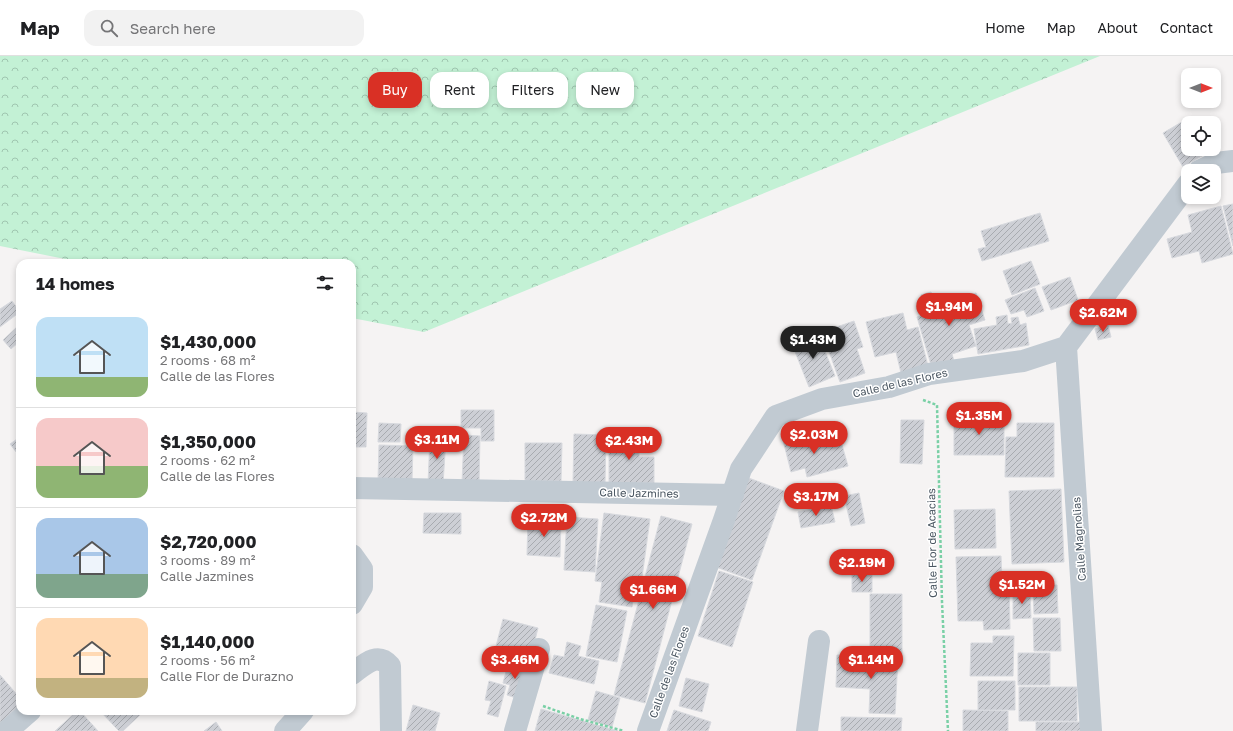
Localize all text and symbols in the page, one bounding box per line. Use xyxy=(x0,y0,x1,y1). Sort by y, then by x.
search box xyxy=(84,10,364,46)
text: Map xyxy=(20,16,60,39)
icon: search xyxy=(98,17,120,39)
text: Search here xyxy=(130,19,216,37)
text: Home xyxy=(985,19,1025,36)
text: Map xyxy=(1047,19,1075,36)
text: About xyxy=(1097,19,1138,36)
text: Contact xyxy=(1160,19,1213,36)
north arrow xyxy=(1181,68,1221,108)
map controls xyxy=(1181,68,1221,204)
chip: Buy xyxy=(368,72,422,108)
chip: Rent xyxy=(430,72,489,108)
chip: Filters xyxy=(497,72,568,108)
chip: New xyxy=(576,72,634,108)
button: locate xyxy=(1181,116,1221,156)
button: layers xyxy=(1181,164,1221,204)
icon: filters xyxy=(314,272,336,294)
text: 14 homes xyxy=(36,273,115,294)
pin: $1.94M xyxy=(916,293,982,327)
text: $1.94M xyxy=(925,298,973,314)
pin: $2.62M xyxy=(1070,299,1136,333)
text: $2.62M xyxy=(1079,304,1127,320)
pin: $1.43M xyxy=(780,326,846,360)
text: $1,430,000 xyxy=(160,331,256,352)
text: $1.43M xyxy=(789,331,837,347)
icon: home xyxy=(68,333,116,381)
text: 2 rooms · 68 m² xyxy=(160,352,255,368)
street label: Calle de las Flores xyxy=(851,365,949,400)
text: Calle de las Flores xyxy=(160,368,275,384)
pin: $1.35M xyxy=(946,402,1012,436)
text: $1.35M xyxy=(956,407,1003,423)
pin: $2.03M xyxy=(781,421,847,455)
pin: $3.11M xyxy=(404,426,470,460)
text: $2.03M xyxy=(790,426,838,442)
pin: $2.43M xyxy=(596,427,662,461)
text: $1,350,000 xyxy=(160,431,256,452)
text: $3.11M xyxy=(414,431,460,447)
text: $2.43M xyxy=(605,432,653,448)
icon: home xyxy=(68,434,116,482)
text: 2 rooms · 62 m² xyxy=(160,452,255,468)
text: Calle de las Flores xyxy=(160,468,275,484)
pin: $3.17M xyxy=(783,483,849,517)
street label: Calle Jazmines xyxy=(599,485,679,500)
text: $3.17M xyxy=(793,488,839,504)
street label: Calle Flor de Acacias xyxy=(924,488,939,598)
street label: Calle Magnolias xyxy=(1069,496,1088,581)
pin: $2.72M xyxy=(511,504,577,538)
text: $2.72M xyxy=(520,509,568,525)
text: $2,720,000 xyxy=(160,531,256,552)
icon: home xyxy=(68,534,116,582)
pin: $2.19M xyxy=(829,549,895,583)
text: 3 rooms · 89 m² xyxy=(160,552,255,568)
text: $2.19M xyxy=(838,554,886,570)
text: Calle Jazmines xyxy=(160,568,254,584)
pin: $1.52M xyxy=(989,571,1055,605)
pin: $1.66M xyxy=(620,576,686,610)
text: $1.52M xyxy=(999,576,1046,592)
text: $1.66M xyxy=(629,581,677,597)
street label: Calle de las Flores xyxy=(646,624,691,720)
text: $1,140,000 xyxy=(160,631,255,652)
icon: home xyxy=(68,634,116,682)
pin: $3.46M xyxy=(482,646,548,680)
pin: $1.14M xyxy=(838,646,904,680)
text: $3.46M xyxy=(491,651,539,667)
text: $1.14M xyxy=(848,651,894,667)
text: 2 rooms · 56 m² xyxy=(160,652,255,668)
text: Calle Flor de Durazno xyxy=(160,668,294,684)

